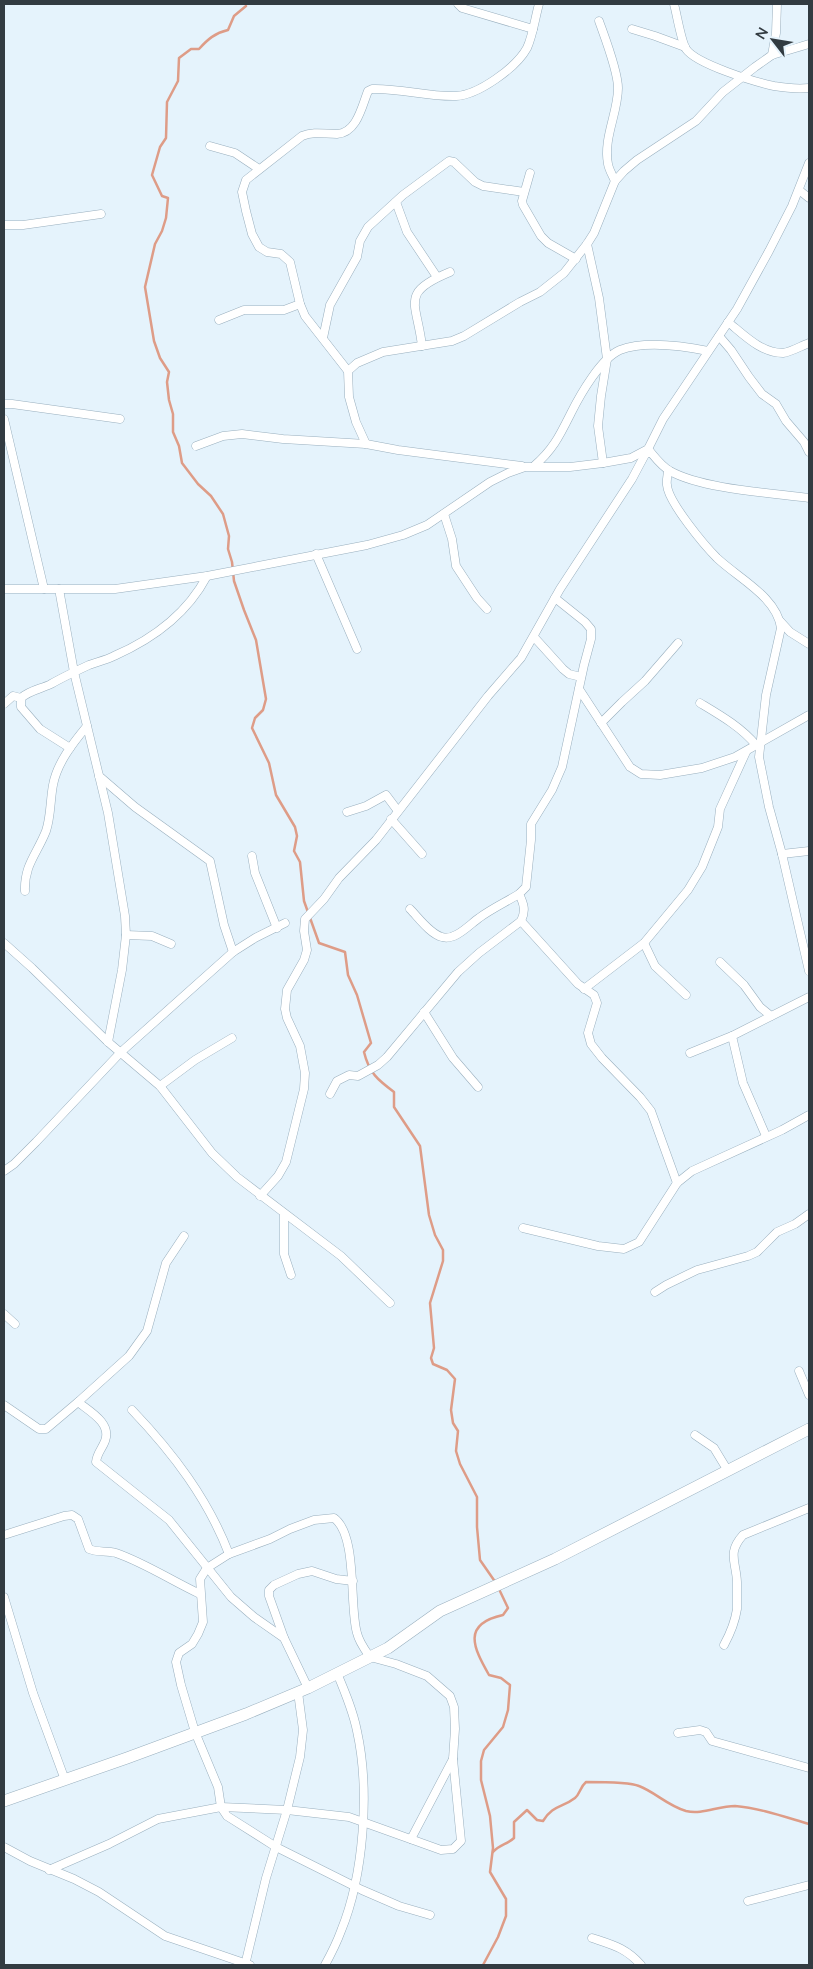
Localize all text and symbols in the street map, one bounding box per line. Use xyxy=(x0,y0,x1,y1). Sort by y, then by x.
north arrow xyxy=(748,15,798,65)
text: N xyxy=(751,24,771,42)

